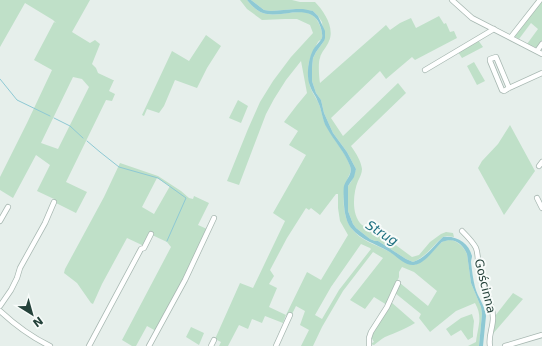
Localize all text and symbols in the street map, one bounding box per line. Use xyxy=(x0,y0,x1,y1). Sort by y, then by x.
water label: Strug xyxy=(363,217,401,249)
street label: Gościnna xyxy=(472,257,498,315)
north arrow xyxy=(12,294,52,334)
text: N xyxy=(30,314,45,330)

